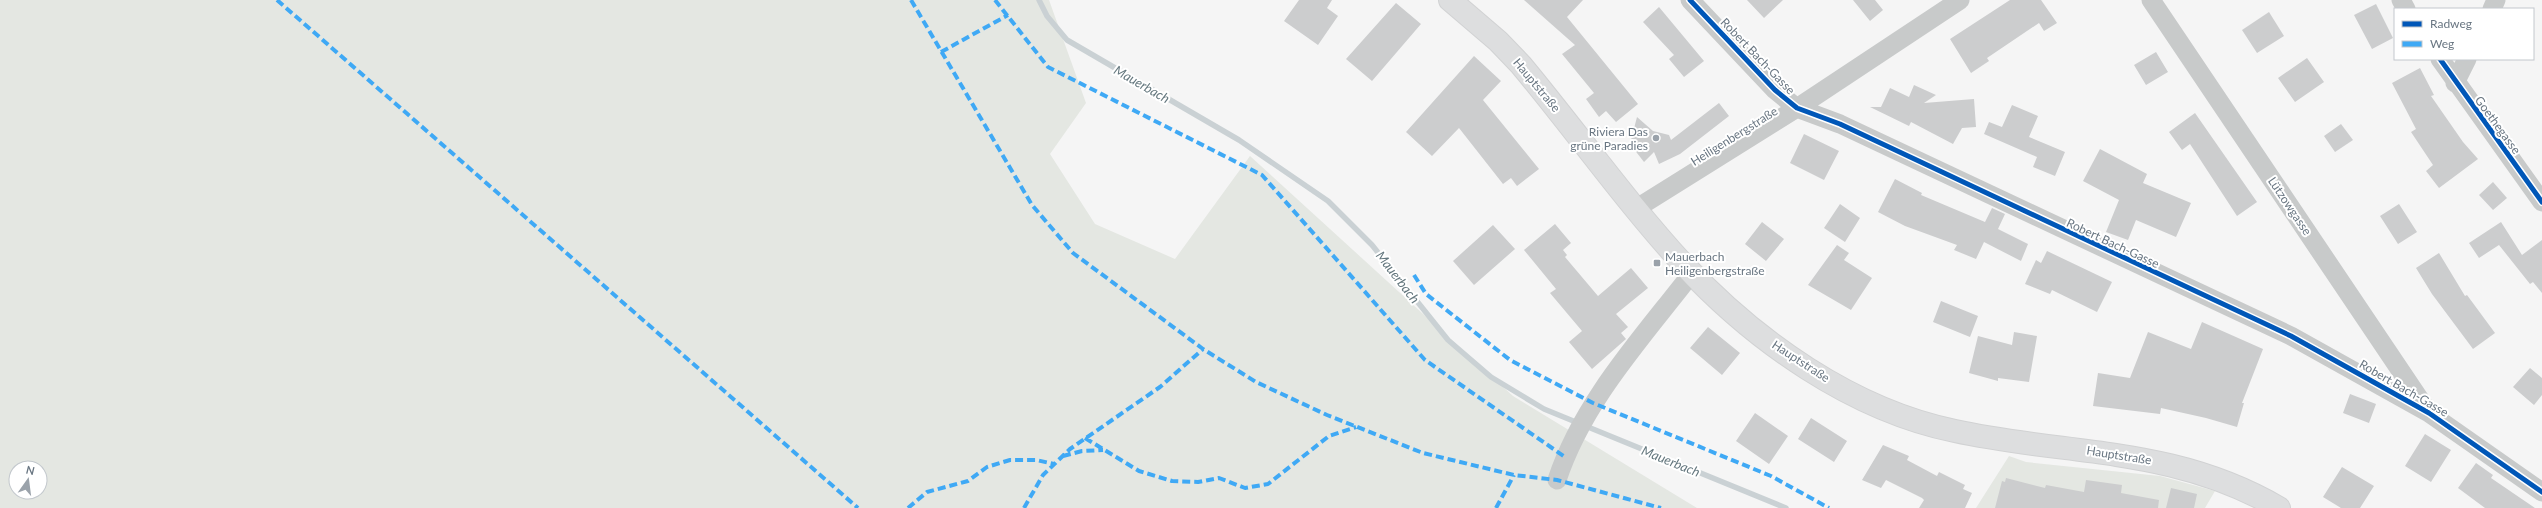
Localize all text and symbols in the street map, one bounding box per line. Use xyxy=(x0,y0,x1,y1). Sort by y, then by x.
legend xyxy=(2394,8,2534,60)
street label: Robert Bach-Gasse xyxy=(1718,15,1798,97)
text: Radweg xyxy=(2430,16,2472,31)
text: Weg xyxy=(2430,36,2454,51)
street label: Hauptstraße xyxy=(1510,55,1564,115)
water label: Mauerbach xyxy=(1111,62,1173,106)
street label: Goethegasse xyxy=(2472,93,2524,157)
street label: Heiligenbergstraße xyxy=(1688,103,1780,169)
place label: Riviera Das grüne Paradies xyxy=(1570,124,1648,153)
marker: Riviera Das grüne Paradies xyxy=(1651,133,1661,143)
street label: Lützowgasse xyxy=(2265,174,2315,238)
street label: Robert Bach-Gasse xyxy=(2064,215,2162,271)
water label: Mauerbach xyxy=(1373,248,1423,306)
place label: Mauerbach Heiligenbergstraße xyxy=(1665,249,1765,278)
marker: Mauerbach Heiligenbergstraße xyxy=(1652,258,1662,268)
street label: Hauptstraße xyxy=(1769,337,1833,385)
street label: Robert Bach-Gasse xyxy=(2357,356,2451,420)
water label: Mauerbach xyxy=(1639,442,1703,480)
street label: Hauptstraße xyxy=(2085,442,2153,468)
north arrow xyxy=(8,460,48,500)
text: N xyxy=(25,462,36,477)

